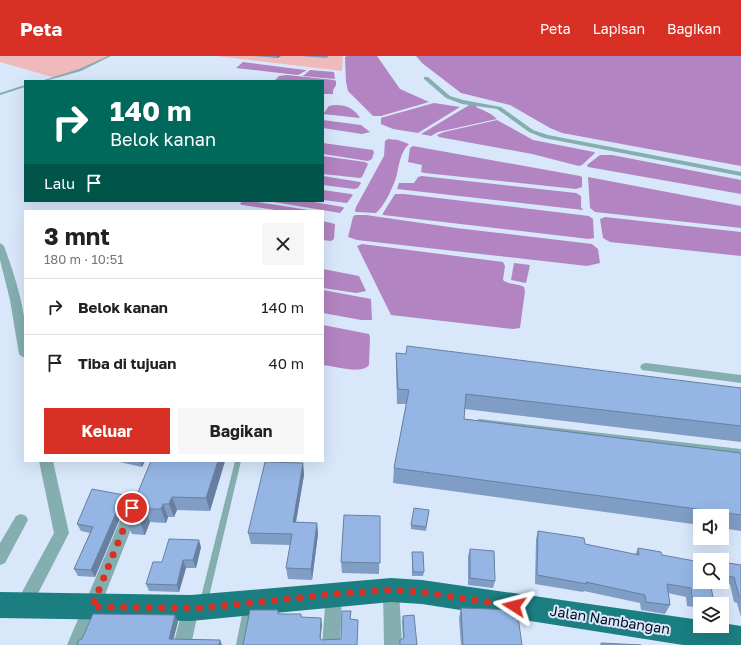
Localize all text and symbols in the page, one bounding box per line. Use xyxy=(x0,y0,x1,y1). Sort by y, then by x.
text: Peta xyxy=(20,17,62,40)
text: Peta xyxy=(540,20,571,37)
text: Lapisan xyxy=(593,20,645,37)
text: Bagikan xyxy=(667,20,721,37)
text: 140 m xyxy=(110,94,192,127)
icon: right xyxy=(44,96,96,148)
text: Belok kanan xyxy=(110,128,216,150)
icon: arrive xyxy=(83,172,105,194)
text: Lalu xyxy=(44,174,75,192)
text: 3 mnt xyxy=(44,221,110,250)
button: close xyxy=(262,223,304,265)
text: 180 m · 10:51 xyxy=(44,251,124,267)
icon: right xyxy=(44,296,66,318)
text: Belok kanan xyxy=(78,298,168,316)
text: 140 m xyxy=(261,298,304,316)
icon: arrive xyxy=(44,352,66,374)
text: Tiba di tujuan xyxy=(78,354,176,372)
text: 40 m xyxy=(269,354,304,372)
button: Keluar xyxy=(44,408,170,454)
button: Bagikan xyxy=(178,408,304,454)
pin xyxy=(115,491,149,525)
icon: arrive xyxy=(121,497,143,519)
map controls xyxy=(693,509,729,633)
button: sound xyxy=(693,509,729,545)
button: search xyxy=(693,553,729,589)
position arrow xyxy=(493,585,535,627)
button: layers xyxy=(693,597,729,633)
street label: Jalan Nambangan xyxy=(549,602,671,637)

